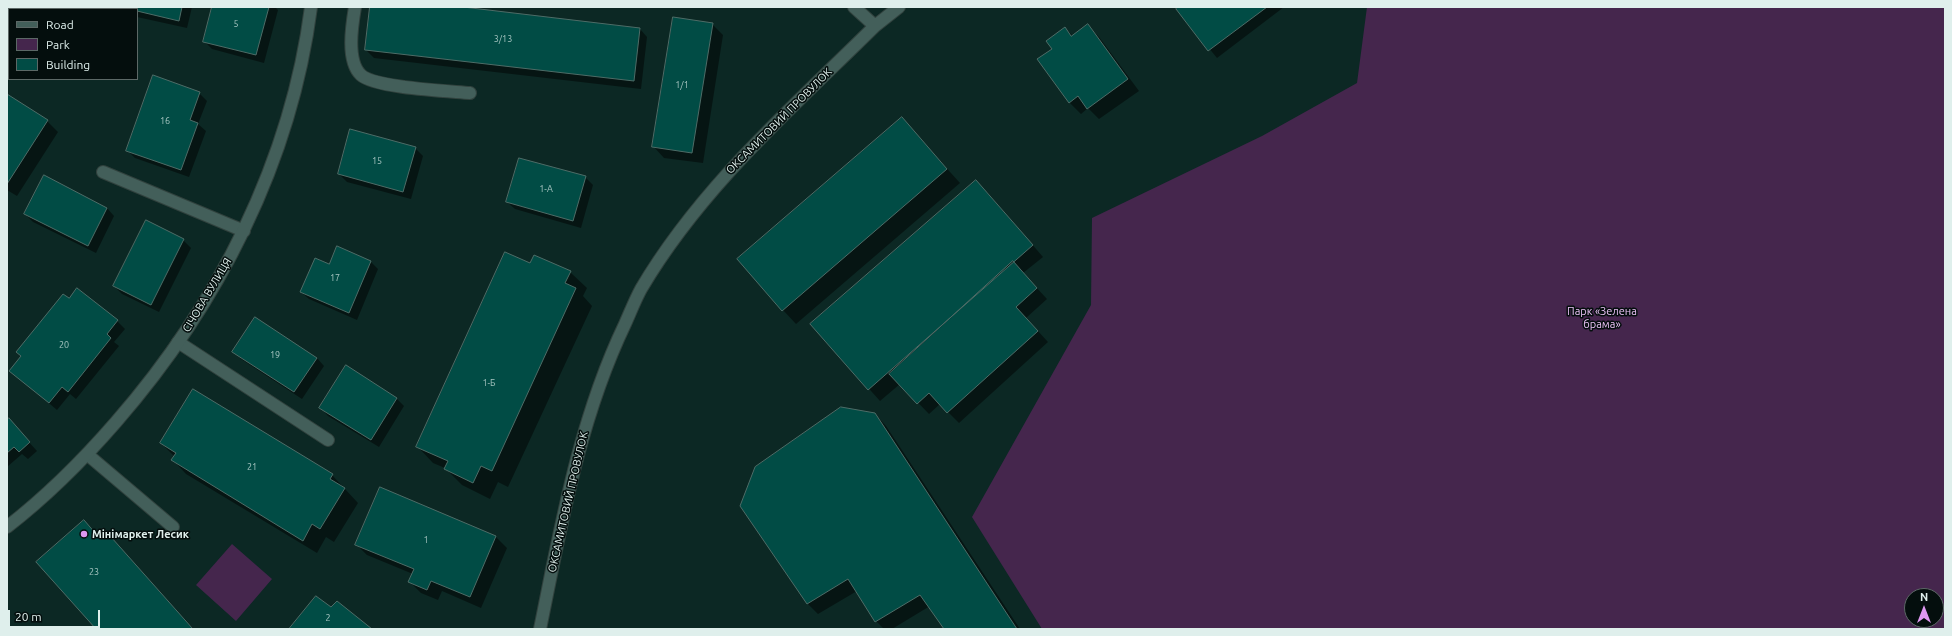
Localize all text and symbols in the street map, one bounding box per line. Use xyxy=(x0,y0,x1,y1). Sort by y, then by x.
legend xyxy=(8,8,138,80)
text: Road xyxy=(46,18,74,31)
house number: 5 xyxy=(233,19,239,29)
house number: 3/13 xyxy=(494,34,512,44)
text: Park xyxy=(46,38,70,51)
text: Building xyxy=(46,58,90,71)
street label: ОКСАМИТОВИЙ ПРОВУЛОК xyxy=(723,65,835,177)
house number: 1/1 xyxy=(675,80,689,90)
house number: 16 xyxy=(160,116,170,126)
house number: 15 xyxy=(372,156,382,166)
house number: 1-А xyxy=(539,184,553,194)
street label: СІЧОВА ВУЛИЦЯ xyxy=(180,256,234,334)
house number: 17 xyxy=(330,273,340,283)
park label: Парк «Зелена брама» xyxy=(1567,304,1637,330)
house number: 20 xyxy=(59,340,69,350)
house number: 19 xyxy=(270,350,280,360)
house number: 1-Б xyxy=(482,378,496,388)
street label: ОКСАМИТОВИЙ ПРОВУЛОК xyxy=(545,430,591,574)
house number: 21 xyxy=(247,462,257,472)
place label: Мінімаркет Лесик xyxy=(92,527,189,541)
marker: Мінімаркет Лесик xyxy=(79,529,89,539)
house number: 1 xyxy=(423,535,429,545)
house number: 23 xyxy=(89,567,99,577)
north arrow xyxy=(1904,588,1944,628)
text: N xyxy=(1920,591,1928,603)
scale bar xyxy=(10,602,102,628)
text: 20 m xyxy=(15,610,42,623)
house number: 2 xyxy=(325,613,331,623)

